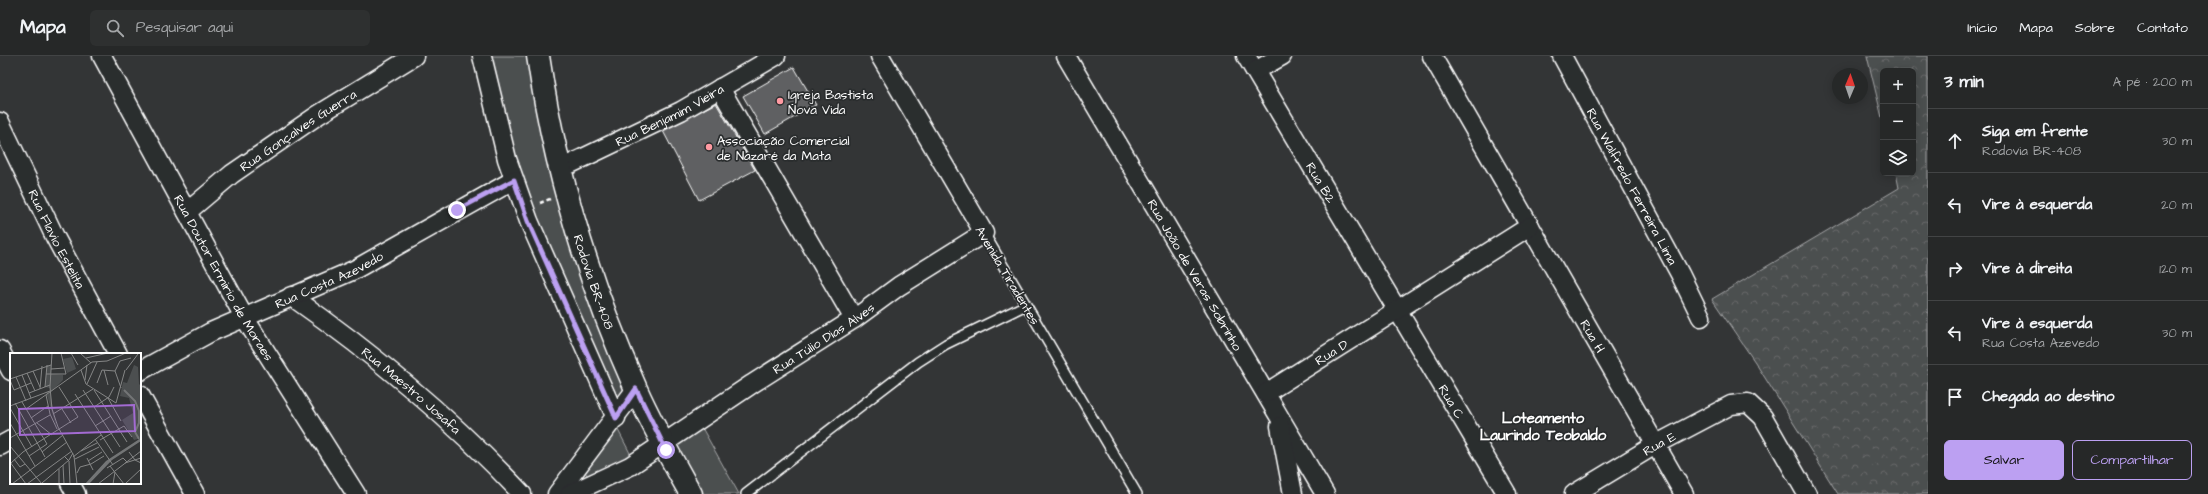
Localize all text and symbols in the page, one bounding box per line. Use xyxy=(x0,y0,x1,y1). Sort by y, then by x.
search box xyxy=(90,10,370,46)
text: Mapa xyxy=(20,14,66,41)
icon: search xyxy=(104,17,126,39)
text: Pesquisar aqui xyxy=(136,17,233,38)
text: Início xyxy=(1967,18,1997,38)
text: Mapa xyxy=(2019,18,2053,38)
text: Sobre xyxy=(2075,18,2115,38)
text: Contato xyxy=(2137,18,2188,38)
north arrow xyxy=(1832,68,1868,104)
map controls xyxy=(1880,68,1916,176)
button: + xyxy=(1880,68,1916,104)
text: 3 min xyxy=(1944,70,1984,94)
text: A pé · 200 m xyxy=(2113,73,2192,91)
street label: Rua Benjamim Vieira xyxy=(613,80,728,151)
street label: Rua Gonçalves Guerra xyxy=(236,85,360,176)
place label: Igreja Bastista Nova Vida xyxy=(788,86,873,119)
marker: Igreja Bastista Nova Vida xyxy=(775,96,785,106)
button: − xyxy=(1880,104,1916,140)
street label: Rua Walfredo Ferreira Lima xyxy=(1582,105,1682,269)
text: Siga em frente xyxy=(1982,121,2088,142)
icon: ahead xyxy=(1944,130,1966,152)
place label: Associação Comercial de Nazaré da Mata xyxy=(717,132,850,165)
text: 30 m xyxy=(2162,132,2192,150)
button: layers xyxy=(1880,140,1916,176)
marker: Associação Comercial de Nazaré da Mata xyxy=(704,142,714,152)
text: Rodovia BR-408 xyxy=(1982,142,2081,160)
street label: Rua B2 xyxy=(1301,159,1340,207)
street label: Rua Flavio Estelita xyxy=(24,187,89,292)
street label: Rua Doutor Ermirio de Moraes xyxy=(169,192,278,365)
icon: left xyxy=(1944,194,1966,216)
text: Vire à esquerda xyxy=(1982,194,2092,215)
street label: Rua João de Veras Sobrinho xyxy=(1143,196,1247,355)
text: 20 m xyxy=(2161,196,2192,214)
route end xyxy=(448,201,466,219)
street label: Avenida Tiradentes xyxy=(971,223,1044,329)
street label: Rodovia BR-408 xyxy=(569,232,618,333)
street label: Rua Costa Azevedo xyxy=(272,247,387,313)
icon: right xyxy=(1944,258,1966,280)
text: Vire à direita xyxy=(1982,258,2072,279)
text: 120 m xyxy=(2159,260,2192,278)
street label: Rua Túlio Dias Alves xyxy=(769,299,879,379)
text: Vire à esquerda xyxy=(1982,313,2092,334)
street label: Rua H xyxy=(1576,317,1609,356)
icon: left xyxy=(1944,322,1966,344)
text: 30 m xyxy=(2162,324,2192,342)
text: Rua Costa Azevedo xyxy=(1982,334,2099,352)
street label: Rua D xyxy=(1312,335,1352,370)
street label: Rua Maestro Josafa xyxy=(357,343,465,439)
inset map xyxy=(10,353,141,484)
street label: Rua C xyxy=(1434,381,1468,422)
icon: arrive xyxy=(1944,386,1966,408)
text: Chegada ao destino xyxy=(1982,386,2115,407)
district label: Loteamento Laurindo Teobaldo xyxy=(1480,408,1607,446)
street label: Rua E xyxy=(1639,428,1679,460)
button: Salvar xyxy=(1944,440,2064,480)
button: Compartilhar xyxy=(2072,440,2192,480)
route start xyxy=(657,441,675,459)

